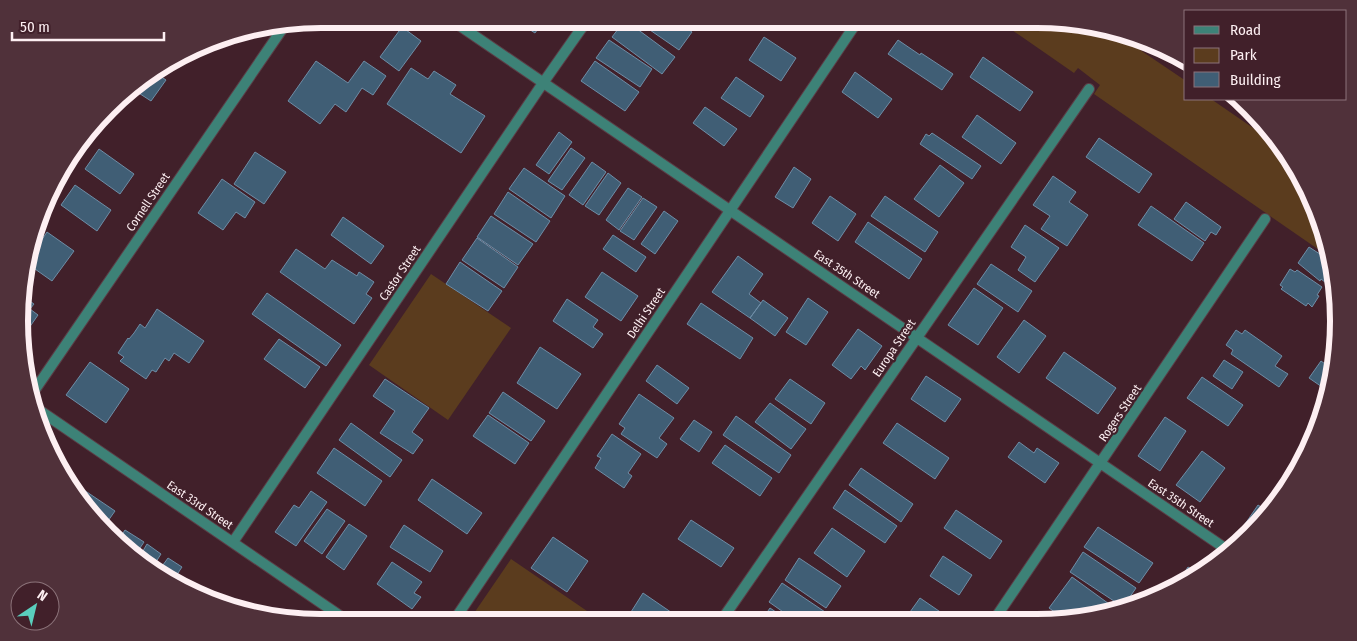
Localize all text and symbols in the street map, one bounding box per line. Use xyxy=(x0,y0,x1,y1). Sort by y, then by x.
scale bar xyxy=(12,10,165,42)
legend xyxy=(1184,10,1347,100)
text: 50 m xyxy=(20,18,50,36)
text: Road xyxy=(1230,21,1261,39)
text: Park xyxy=(1230,46,1257,64)
text: Building xyxy=(1230,71,1281,89)
street label: Cornell Street xyxy=(123,170,173,234)
street label: Castor Street xyxy=(376,243,424,303)
street label: East 35th Street xyxy=(811,247,883,301)
street label: Delhi Street xyxy=(624,285,668,341)
street label: Europa Street xyxy=(870,317,918,379)
street label: Rogers Street xyxy=(1096,382,1144,444)
street label: East 35th Street xyxy=(1145,476,1217,530)
street label: East 33rd Street xyxy=(164,478,236,532)
north arrow xyxy=(10,581,60,631)
text: N xyxy=(34,586,50,605)

